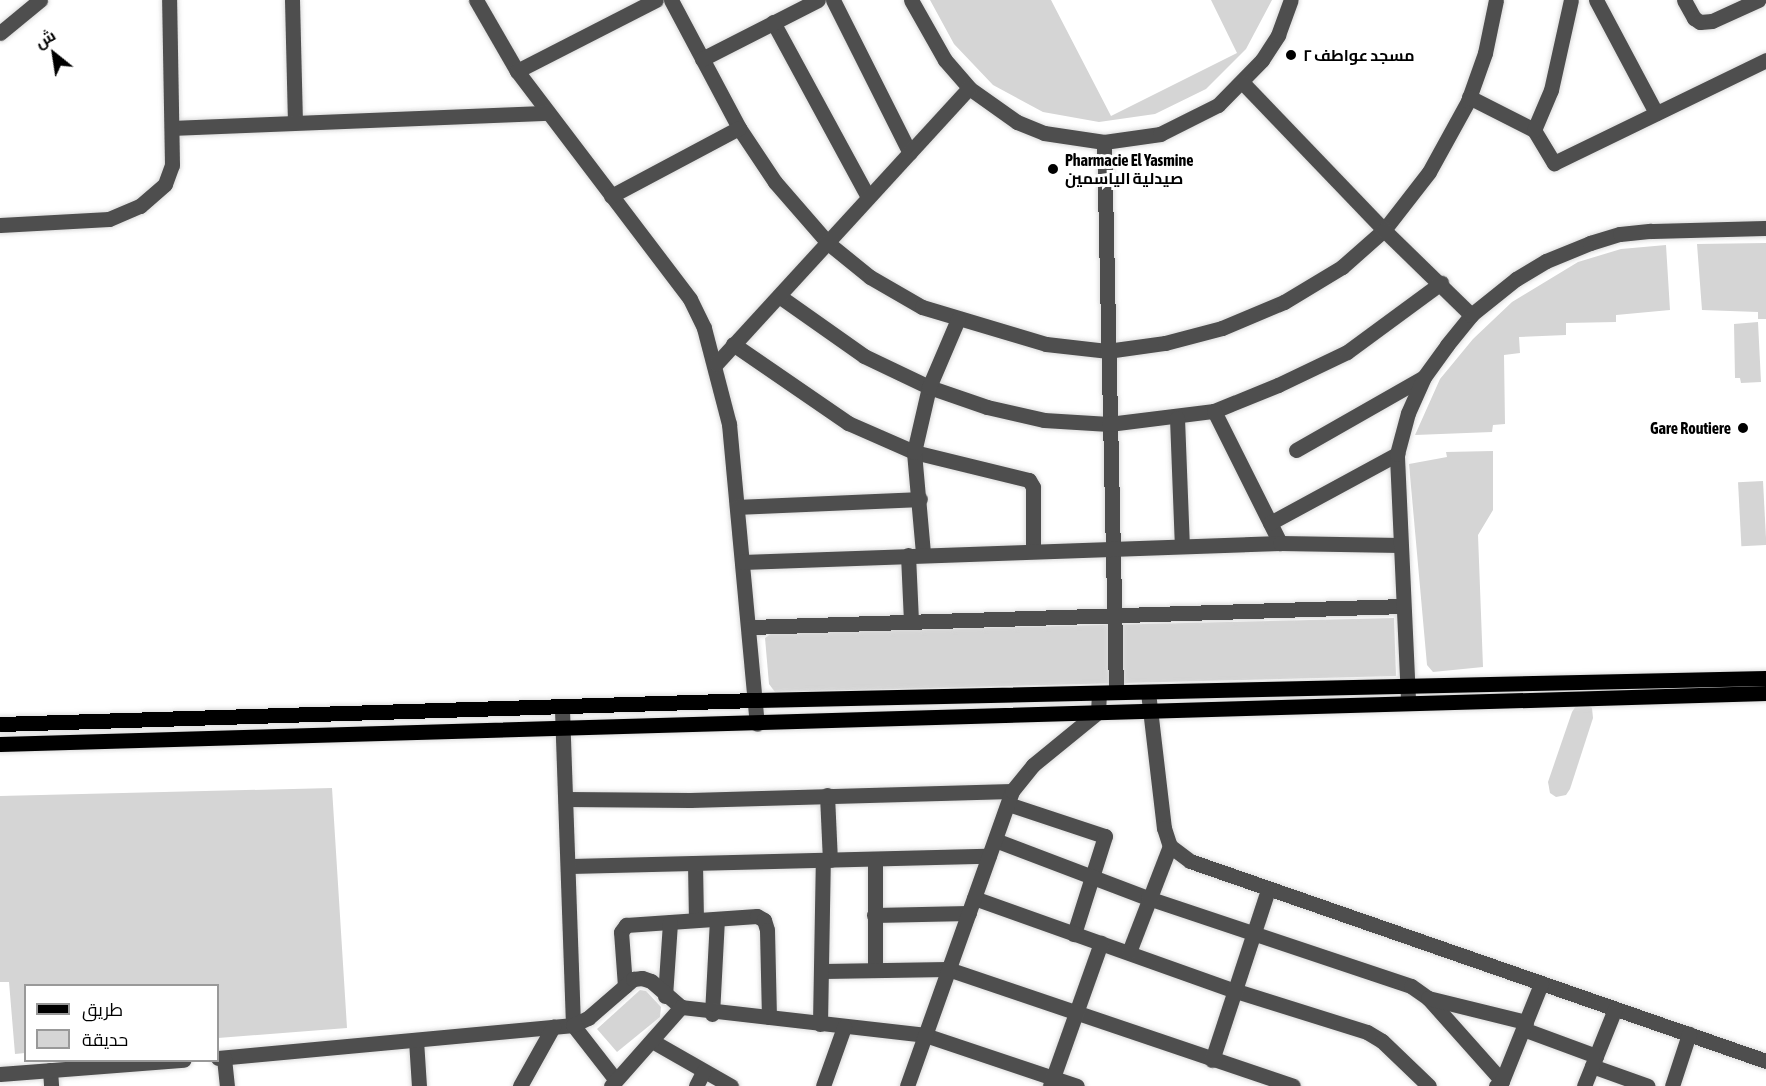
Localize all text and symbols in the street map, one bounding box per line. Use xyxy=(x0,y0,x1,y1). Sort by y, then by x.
north arrow xyxy=(24,24,84,84)
text: ش xyxy=(32,25,58,51)
place label: مسجد عواطف ٢ xyxy=(1303,45,1415,65)
marker: مسجد عواطف ٢ xyxy=(1284,48,1298,62)
place label: Pharmacie El Yasmine صيدلية الياسمين xyxy=(1065,150,1193,188)
marker: Pharmacie El Yasmine صيدلية الياسمين xyxy=(1046,162,1060,176)
place label: Gare Routiere xyxy=(1650,418,1731,438)
marker: Gare Routiere xyxy=(1736,421,1750,435)
legend xyxy=(24,984,219,1062)
text: طريق xyxy=(82,999,123,1020)
text: حديقة xyxy=(82,1029,128,1050)

